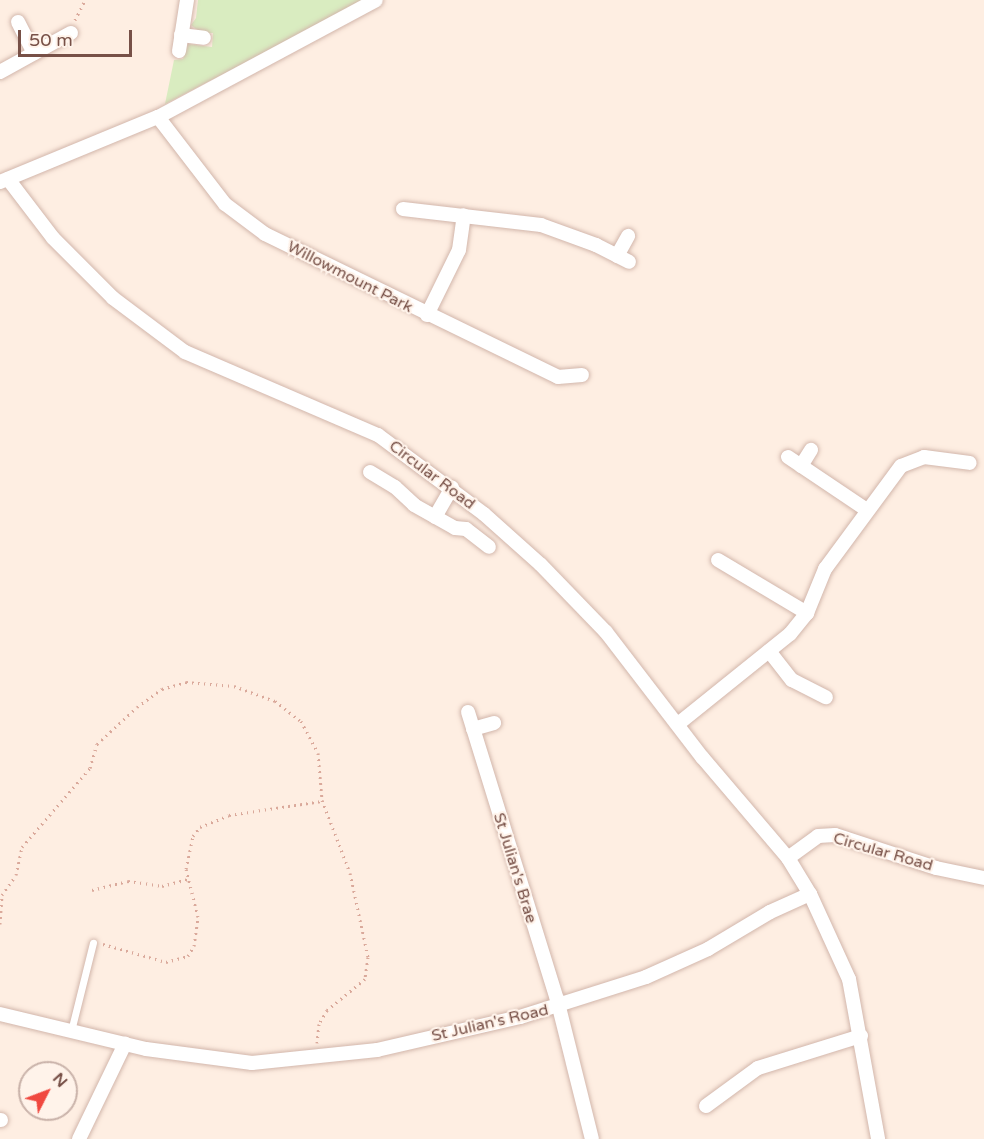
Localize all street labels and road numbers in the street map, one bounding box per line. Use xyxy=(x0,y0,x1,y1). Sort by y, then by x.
street label: Willowmount Park xyxy=(284,237,416,317)
street label: Circular Road xyxy=(385,436,479,514)
street label: St Julian's Brae xyxy=(489,811,541,925)
street label: Circular Road xyxy=(831,829,935,875)
street label: St Julian's Road xyxy=(430,1000,550,1046)

